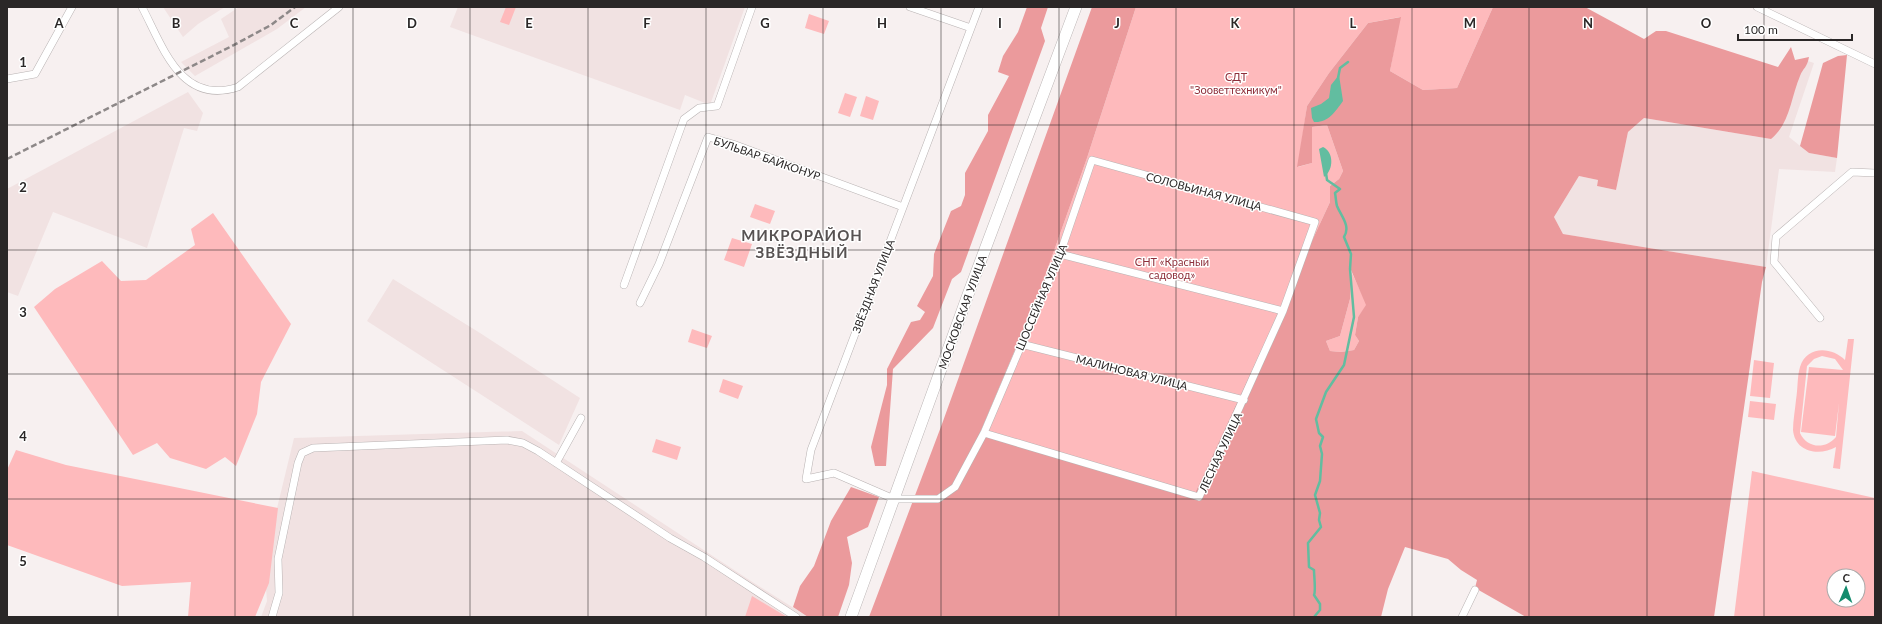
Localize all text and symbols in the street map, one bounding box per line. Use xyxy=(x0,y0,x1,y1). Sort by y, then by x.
text: A xyxy=(53,15,64,31)
text: B xyxy=(172,15,181,31)
text: C xyxy=(290,15,299,31)
text: D xyxy=(407,15,417,31)
text: E xyxy=(525,15,533,31)
text: F xyxy=(643,15,651,31)
text: G xyxy=(760,15,770,31)
text: H xyxy=(877,15,887,31)
text: I xyxy=(998,15,1002,31)
text: J xyxy=(1114,15,1120,31)
text: K xyxy=(1231,15,1241,31)
text: L xyxy=(1350,15,1357,31)
text: M xyxy=(1464,15,1476,31)
text: N xyxy=(1583,15,1593,31)
text: O xyxy=(1701,15,1712,31)
scale bar xyxy=(1738,16,1852,42)
text: 100 m xyxy=(1744,22,1778,37)
text: 1 xyxy=(19,54,27,70)
park label: СДТ "Зооветтехникум" xyxy=(1190,70,1282,96)
street label: БУЛЬВАР БАЙКОНУР xyxy=(712,134,822,182)
street label: СОЛОВЬИНАЯ УЛИЦА xyxy=(1145,169,1264,213)
text: 2 xyxy=(19,179,27,195)
district label: МИКРОРАЙОН ЗВЁЗДНЫЙ xyxy=(741,226,863,261)
street label: ЗВЁЗДНАЯ УЛИЦА xyxy=(849,237,897,335)
street label: ШОССЕЙНАЯ УЛИЦА xyxy=(1013,241,1070,352)
street label: МОСКОВСКАЯ УЛИЦА xyxy=(935,253,989,371)
park label: СНТ «Красный садовод» xyxy=(1135,255,1209,281)
text: 3 xyxy=(19,304,27,320)
street label: МАЛИНОВАЯ УЛИЦА xyxy=(1075,352,1190,392)
street label: ЛЕСНАЯ УЛИЦА xyxy=(1195,410,1244,495)
text: 4 xyxy=(19,428,27,444)
text: 5 xyxy=(19,553,27,569)
north arrow xyxy=(1826,568,1866,608)
text: С xyxy=(1843,571,1851,584)

